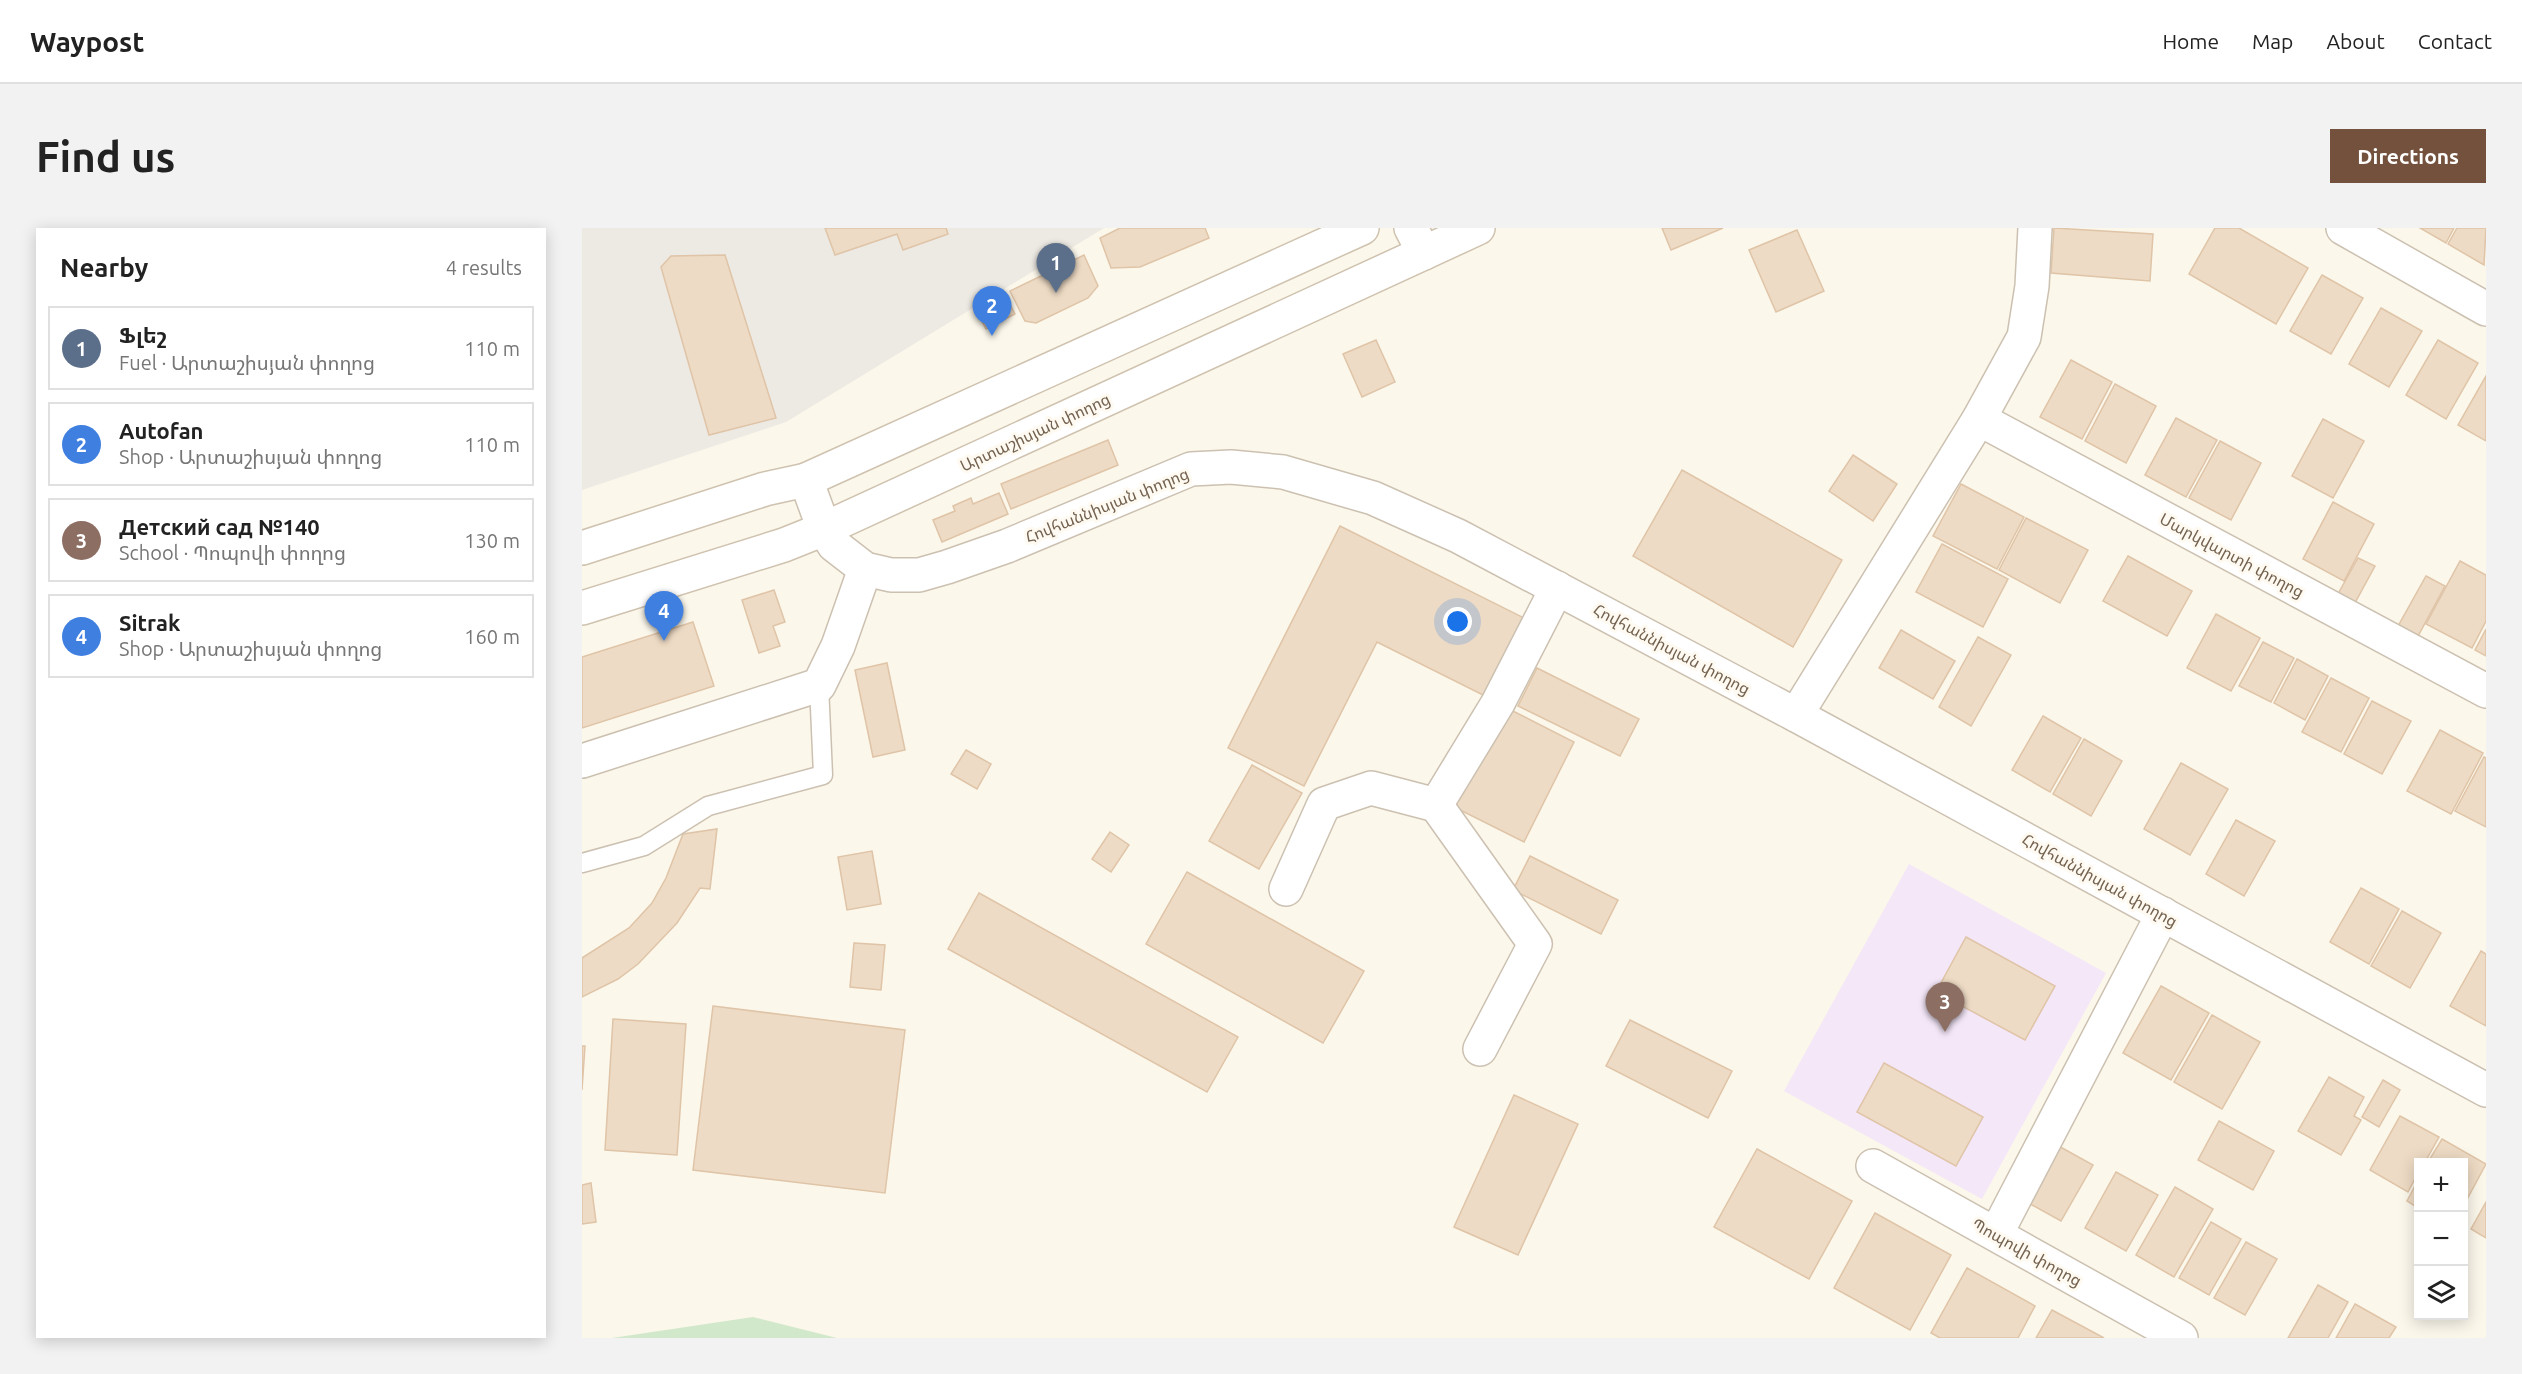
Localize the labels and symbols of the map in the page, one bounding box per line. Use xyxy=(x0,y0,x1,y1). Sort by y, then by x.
pin: 1 xyxy=(1036,244,1076,293)
pin: 2 xyxy=(972,286,1012,336)
street label: Արտաշիսյան փողոց xyxy=(957,389,1113,476)
street label: Հովհաննիսյան փողոց xyxy=(1023,464,1192,547)
street label: Մարկվարտի փողոց xyxy=(2156,509,2307,602)
pin: 4 xyxy=(644,592,683,641)
street label: Հովհաննիսյան փողոց xyxy=(1590,600,1753,699)
your location xyxy=(1443,607,1472,636)
street label: Հովհաննիսյան փողոց xyxy=(2019,830,2181,931)
pin: 3 xyxy=(1926,982,1964,1032)
street label: Պոպովի փողոց xyxy=(1969,1214,2085,1290)

